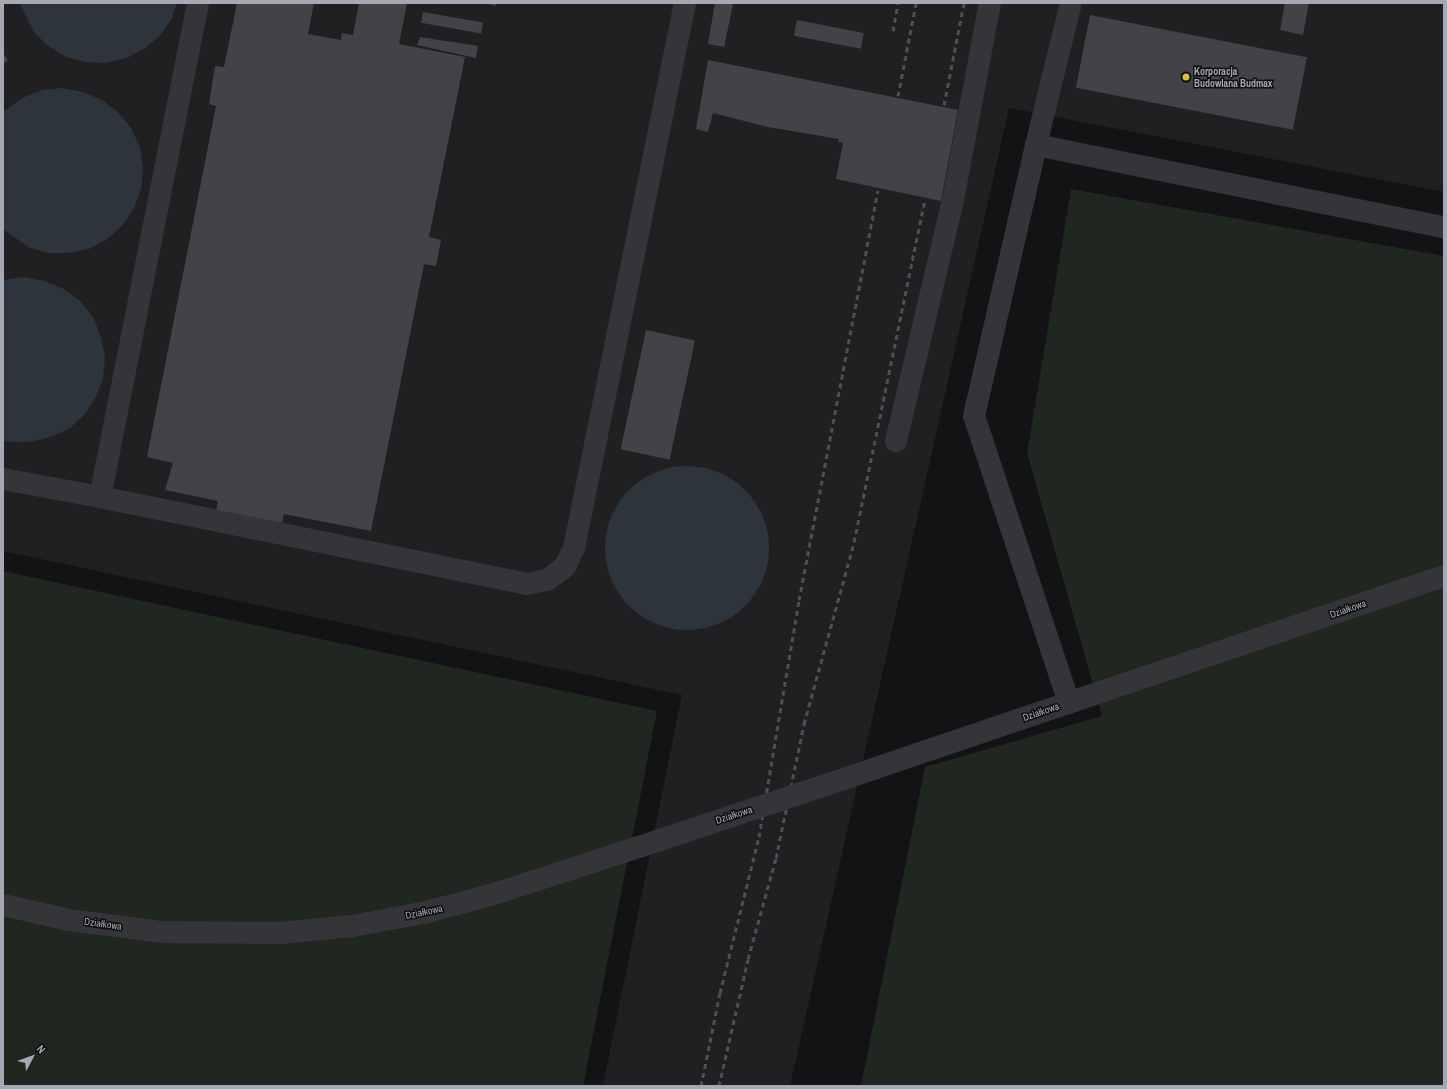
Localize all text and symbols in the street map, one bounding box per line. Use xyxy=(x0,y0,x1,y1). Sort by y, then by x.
place label: Korporacja Budowlana Budmax xyxy=(1194,65,1272,88)
marker: Korporacja Budowlana Budmax xyxy=(1181,72,1191,82)
street label: Działkowa xyxy=(1328,597,1368,621)
street label: Działkowa xyxy=(1021,700,1061,724)
street label: Działkowa xyxy=(714,803,754,827)
street label: Działkowa xyxy=(404,902,444,922)
street label: Działkowa xyxy=(83,915,123,933)
north arrow xyxy=(12,1037,52,1077)
text: N xyxy=(34,1042,48,1056)

